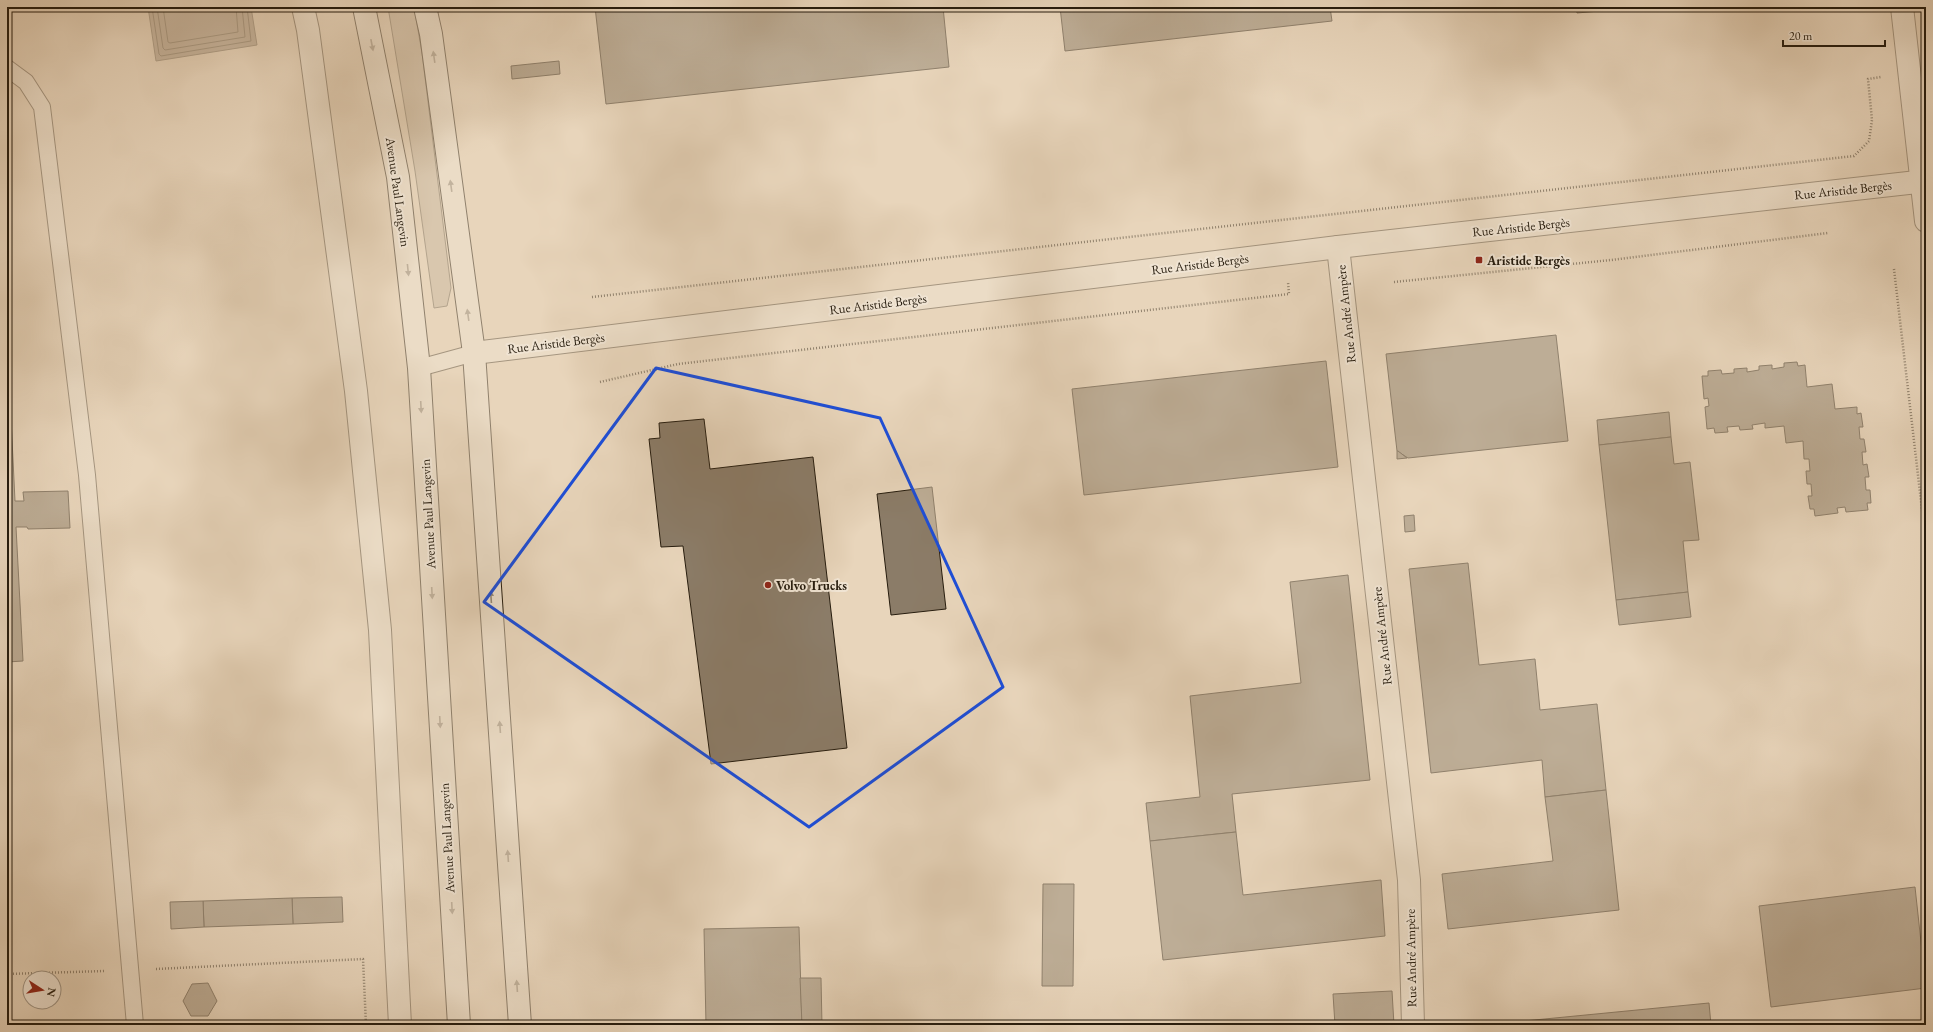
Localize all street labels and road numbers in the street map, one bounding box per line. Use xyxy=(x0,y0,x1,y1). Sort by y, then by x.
street label: Avenue Paul Langevin xyxy=(382,135,414,248)
street label: Rue Aristide Bergès xyxy=(1793,176,1893,204)
street label: Rue Aristide Bergès xyxy=(1471,213,1571,241)
street label: Rue Aristide Bergès xyxy=(1150,250,1250,278)
street label: Rue André Ampère xyxy=(1332,264,1360,364)
street label: Rue Aristide Bergès xyxy=(828,290,928,318)
street label: Rue Aristide Bergès xyxy=(506,329,606,357)
street label: Avenue Paul Langevin xyxy=(417,458,439,571)
street label: Rue André Ampère xyxy=(1368,586,1396,686)
street label: Avenue Paul Langevin xyxy=(436,782,458,895)
street label: Rue André Ampère xyxy=(1402,909,1420,1007)

